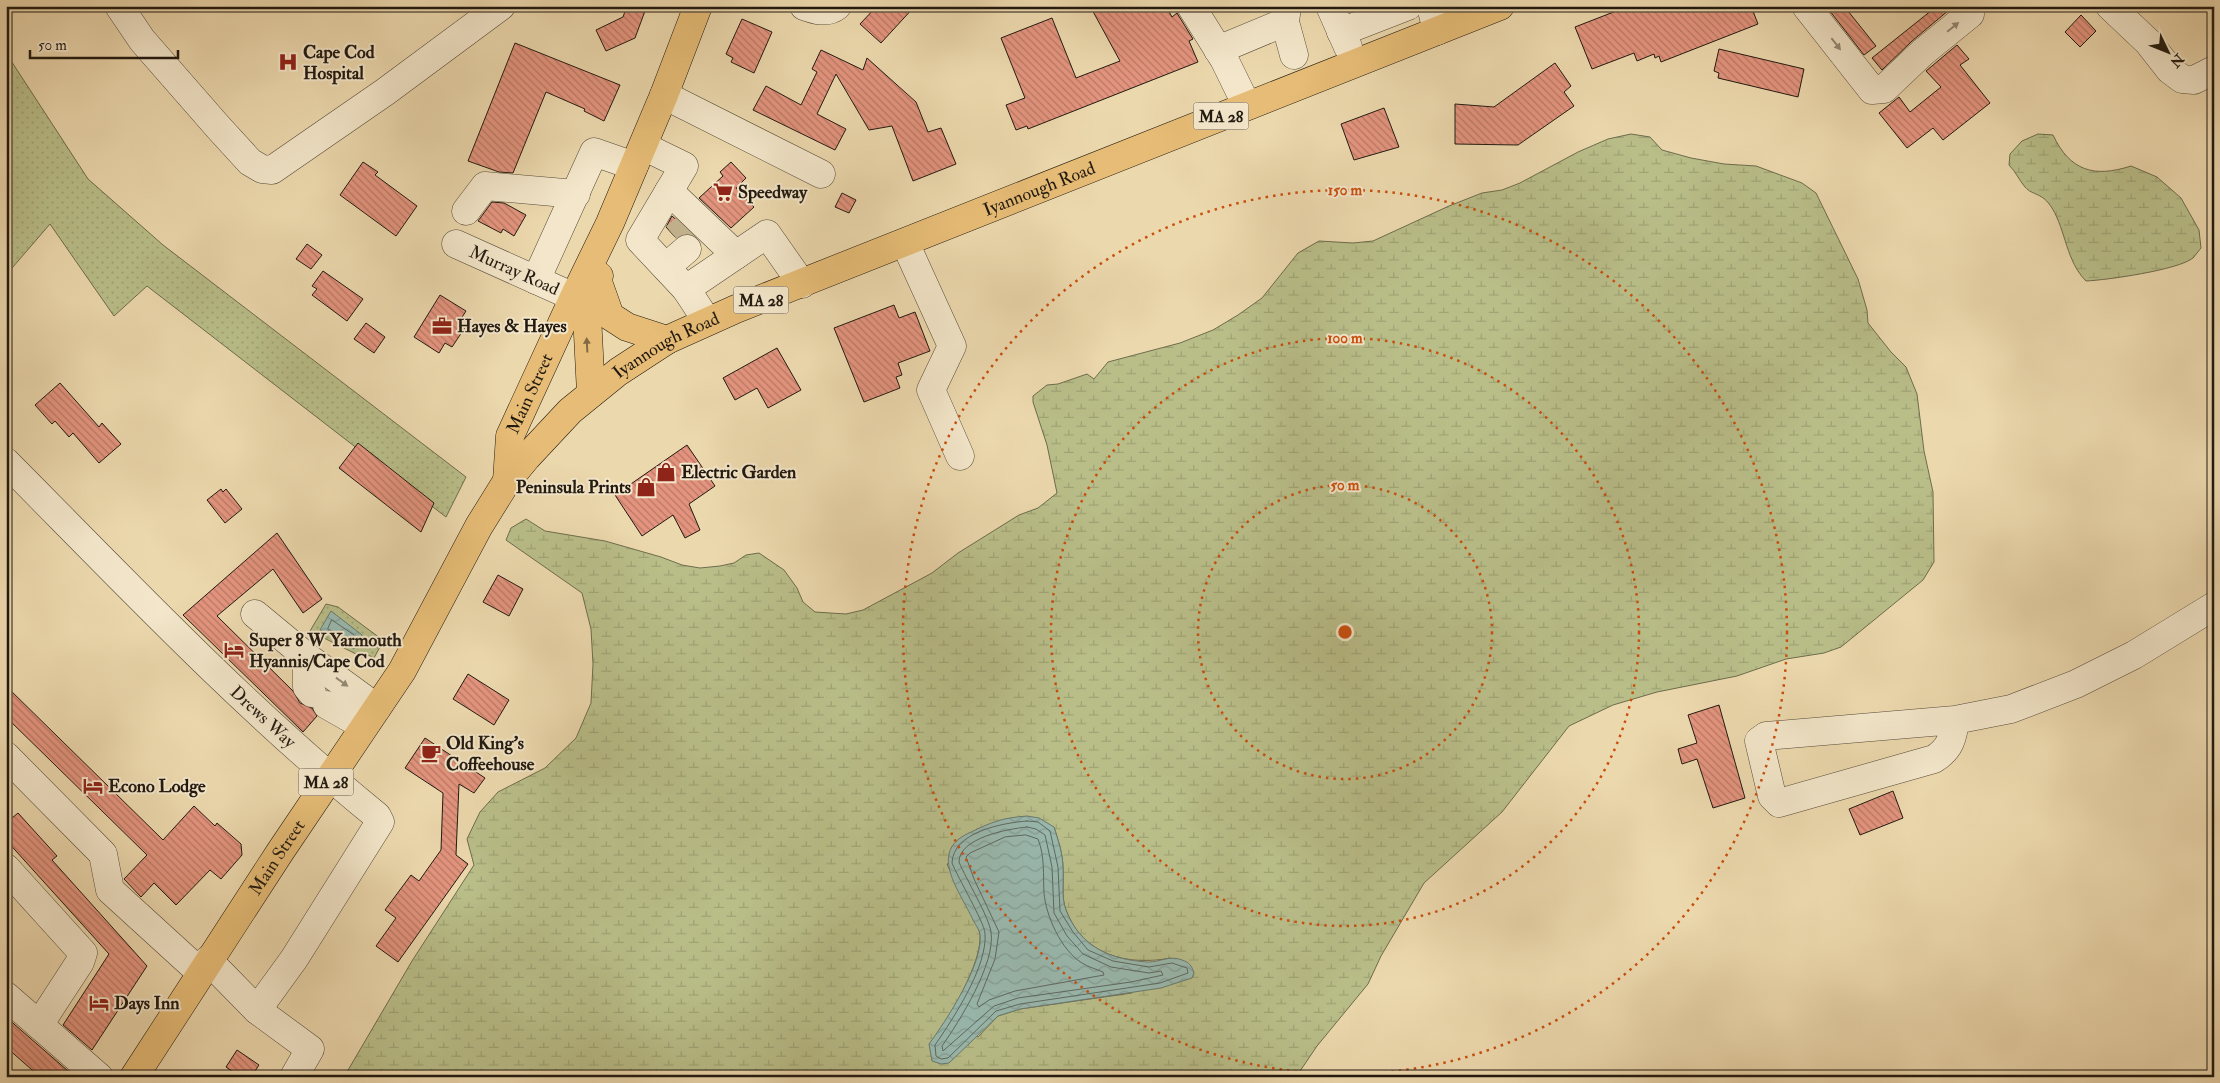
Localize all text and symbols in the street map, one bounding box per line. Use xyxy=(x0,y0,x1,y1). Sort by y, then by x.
one-way arrow xyxy=(1947,22,1960,33)
scale bar xyxy=(30,28,178,60)
north arrow xyxy=(2142,28,2192,78)
text: 50 m xyxy=(38,36,67,55)
one-way arrow xyxy=(1831,38,1841,51)
place label: Cape Cod Hospital xyxy=(303,41,375,85)
text: N xyxy=(2166,49,2188,71)
hospital icon: Cape Cod Hospital xyxy=(277,51,299,73)
road number: MA 28 xyxy=(1194,102,1248,130)
street label: Iyannough Road xyxy=(980,157,1099,222)
supermarket icon: Speedway xyxy=(712,181,734,203)
place label: Speedway xyxy=(738,181,808,204)
text: 150 m xyxy=(1328,181,1362,200)
street label: Murray Road xyxy=(465,240,563,301)
road number: MA 28 xyxy=(734,286,788,314)
street label: Iyannough Road xyxy=(608,307,723,384)
office icon: Hayes & Hayes xyxy=(431,315,453,337)
place label: Hayes & Hayes xyxy=(457,315,567,338)
text: 100 m xyxy=(1327,329,1363,348)
one-way arrow xyxy=(582,336,590,352)
street label: Main Street xyxy=(502,350,559,437)
shop icon: Electric Garden xyxy=(655,461,677,483)
place label: Electric Garden xyxy=(681,461,797,484)
place label: Peninsula Prints xyxy=(516,476,631,499)
shop icon: Peninsula Prints xyxy=(635,476,657,498)
text: 50 m xyxy=(1331,476,1360,495)
centre of rings xyxy=(1336,623,1354,641)
place label: Super 8 W Yarmouth Hyannis/Cape Cod xyxy=(249,629,402,673)
hotel icon: Super 8 W Yarmouth Hyannis/Cape Cod xyxy=(223,639,245,661)
one-way arrow xyxy=(335,677,349,687)
street label: Drews Way xyxy=(225,681,301,754)
place label: Old King's Coffeehouse xyxy=(446,732,535,776)
cafe icon: Old King's Coffeehouse xyxy=(420,742,442,764)
road number: MA 28 xyxy=(298,769,354,796)
hotel icon: Econo Lodge xyxy=(82,775,104,797)
place label: Econo Lodge xyxy=(108,775,206,798)
street label: Main Street xyxy=(244,815,311,900)
hotel icon: Days Inn xyxy=(88,992,110,1014)
place label: Days Inn xyxy=(114,992,180,1015)

